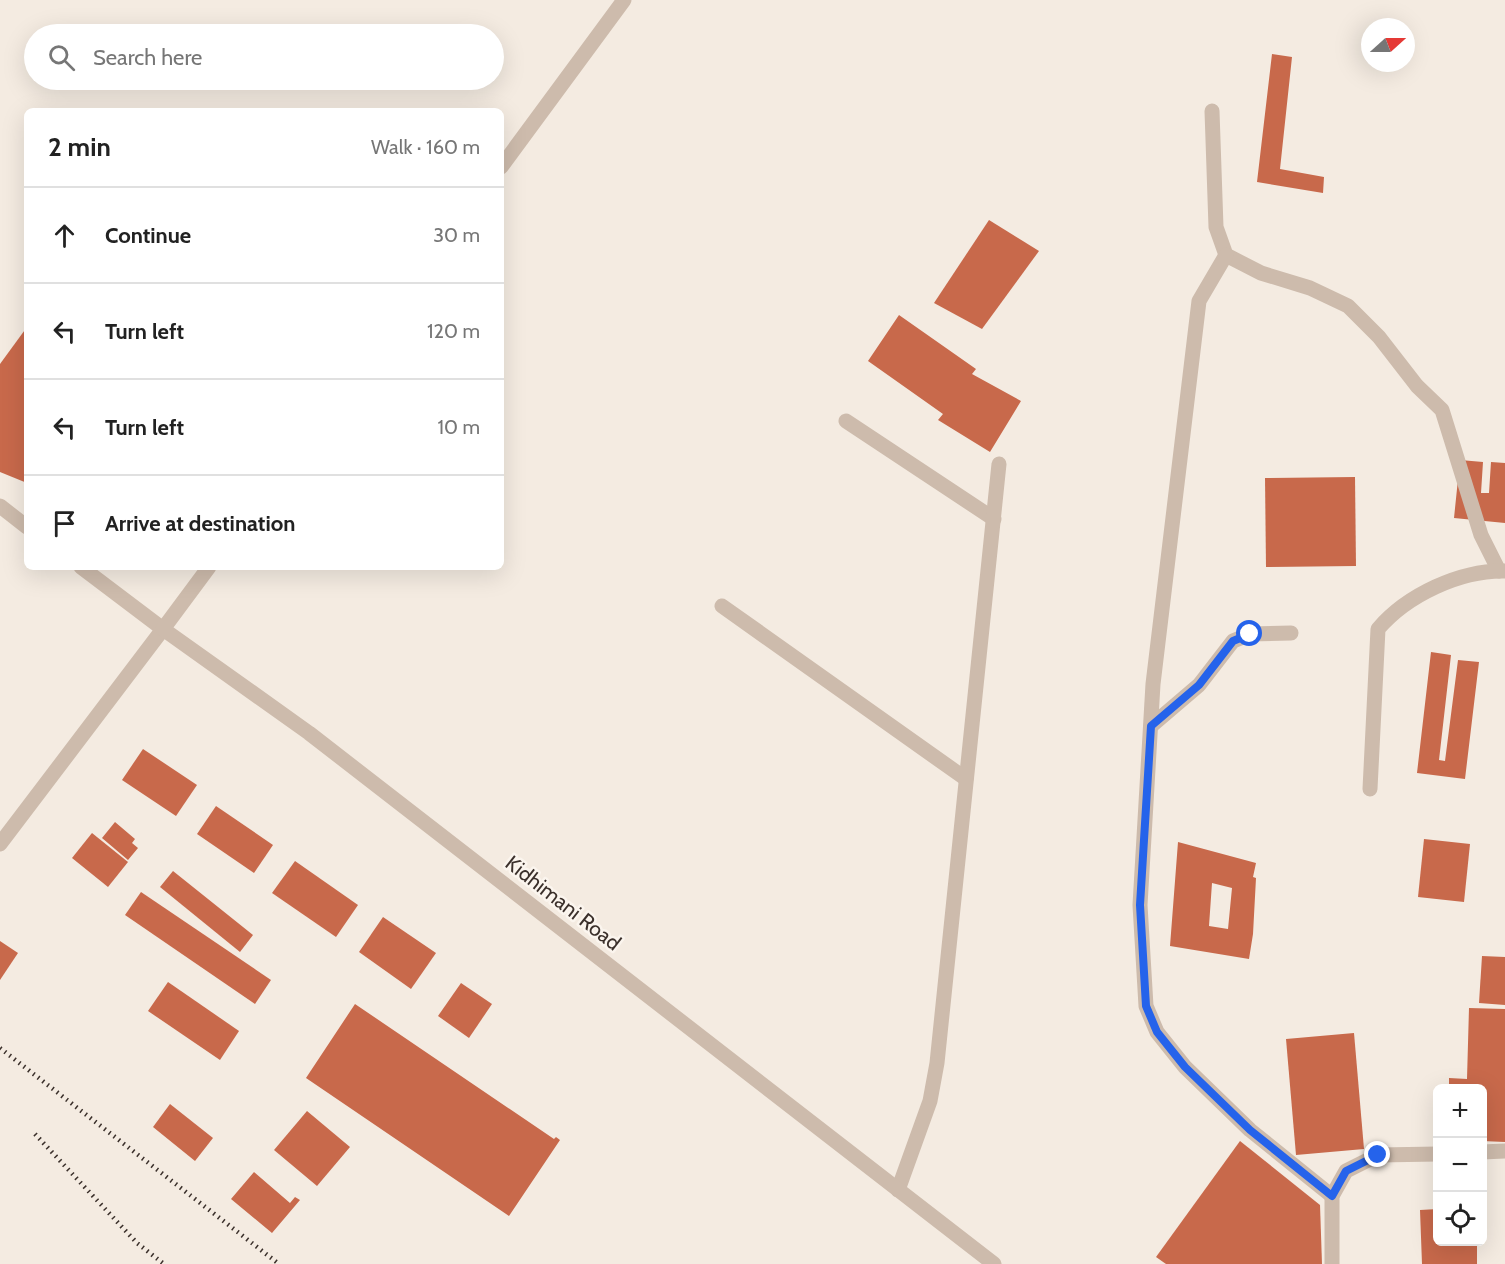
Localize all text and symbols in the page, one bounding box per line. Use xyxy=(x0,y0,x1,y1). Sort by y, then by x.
north arrow xyxy=(1361,18,1415,72)
search box xyxy=(24,24,504,90)
icon: search xyxy=(45,41,78,74)
text: Search here xyxy=(93,44,202,71)
text: 2 min xyxy=(48,131,111,163)
text: Walk · 160 m xyxy=(371,135,480,159)
icon: ahead xyxy=(48,219,81,252)
text: Continue xyxy=(105,222,191,249)
text: 30 m xyxy=(433,223,480,247)
icon: left xyxy=(48,315,81,348)
text: Turn left xyxy=(105,318,184,345)
text: 120 m xyxy=(427,319,480,343)
icon: left xyxy=(48,411,81,444)
text: Turn left xyxy=(105,414,184,441)
text: 10 m xyxy=(437,415,480,439)
icon: arrive xyxy=(48,507,81,540)
text: Arrive at destination xyxy=(105,510,295,537)
route start xyxy=(1236,620,1262,646)
street label: Kidhimani Road xyxy=(501,850,626,955)
map controls xyxy=(1433,1084,1487,1246)
button: + xyxy=(1433,1084,1487,1138)
button: − xyxy=(1433,1138,1487,1192)
route end xyxy=(1364,1141,1390,1167)
button: locate xyxy=(1433,1192,1487,1246)

